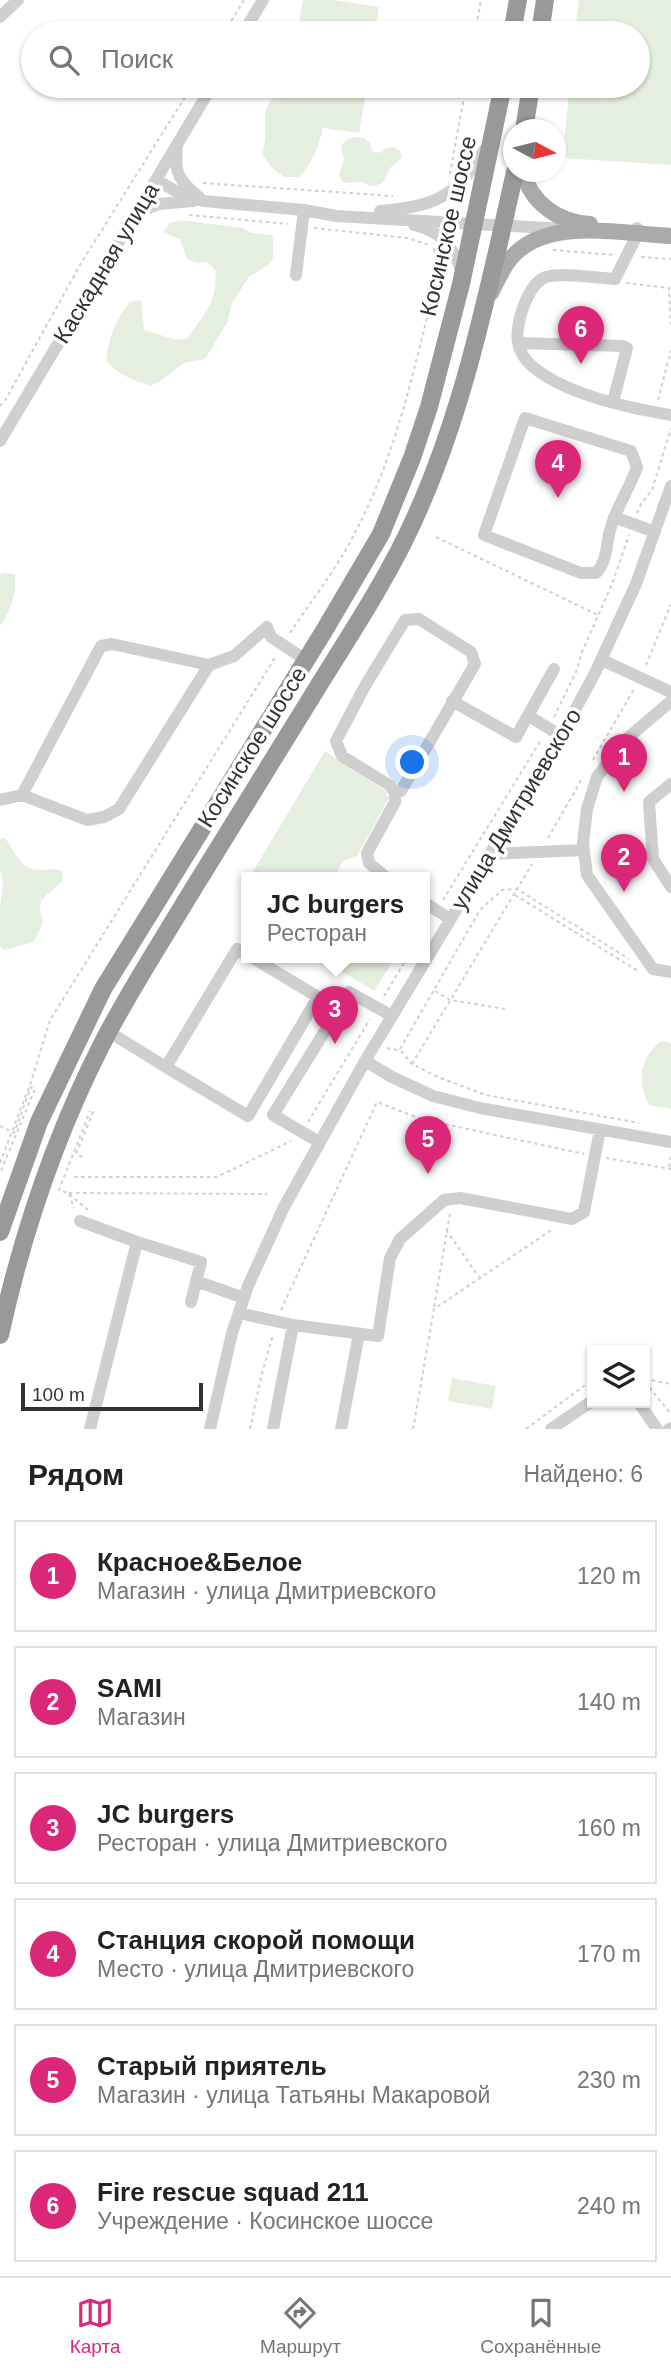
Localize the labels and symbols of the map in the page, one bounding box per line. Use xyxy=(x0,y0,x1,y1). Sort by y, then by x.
north arrow xyxy=(503,119,566,182)
street label: Косинское шоссе xyxy=(415,133,481,319)
street label: Каскадная улица xyxy=(48,178,164,348)
pin: 6 xyxy=(558,306,604,364)
pin: 4 xyxy=(535,440,581,498)
street label: Косинское шоссе xyxy=(192,662,312,832)
street label: улица Дмитриевского xyxy=(446,704,586,914)
pin: 1 xyxy=(601,734,647,792)
your location xyxy=(395,745,429,779)
pin: 2 xyxy=(601,834,647,892)
pin: 3 xyxy=(312,986,358,1044)
pin: 5 xyxy=(405,1116,451,1174)
scale bar xyxy=(21,1380,203,1412)

